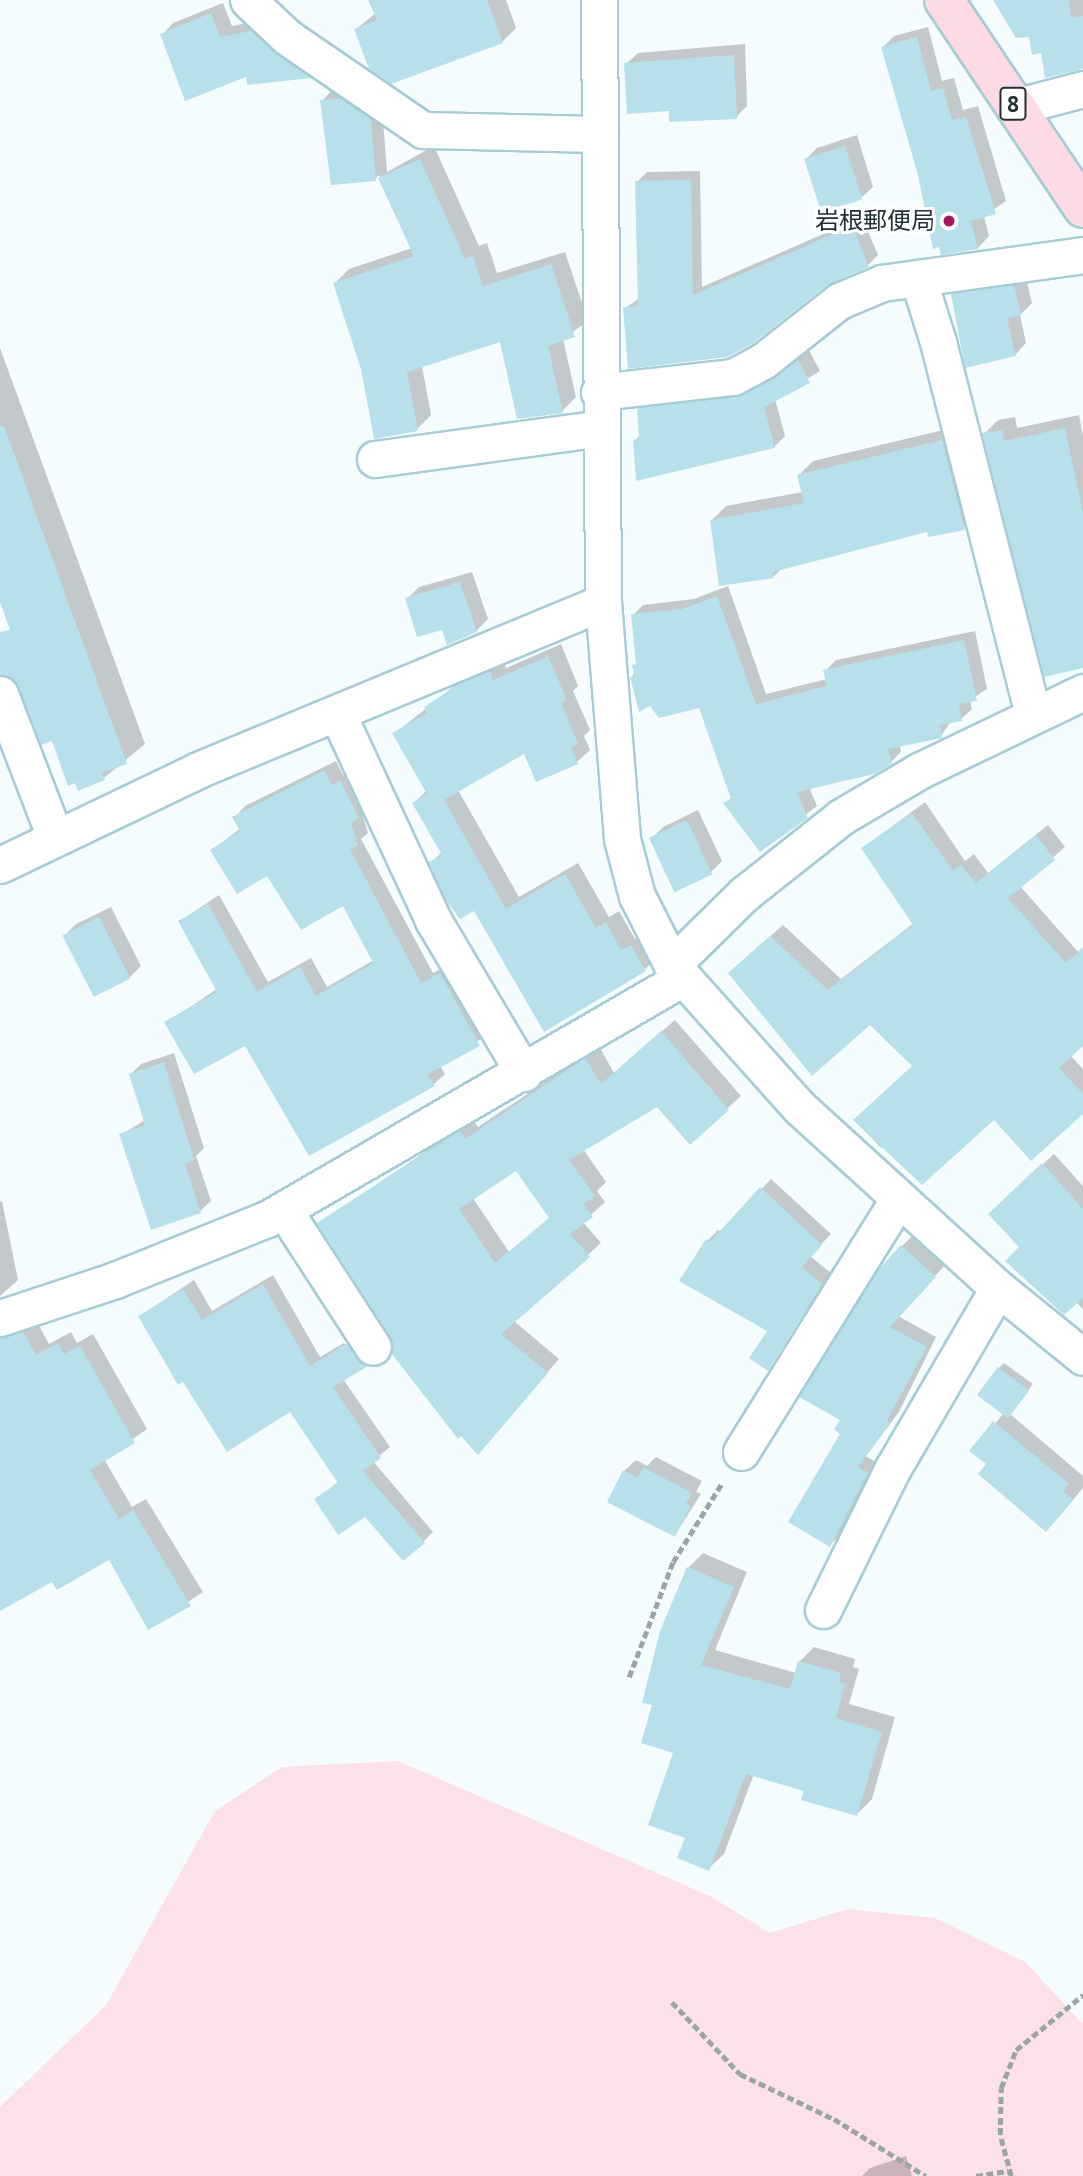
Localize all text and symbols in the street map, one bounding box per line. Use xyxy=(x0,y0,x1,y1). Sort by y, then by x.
road number: 8 xyxy=(999,85,1027,124)
place label: 岩根郵便局 xyxy=(815,207,935,235)
marker: 岩根郵便局 xyxy=(941,213,957,229)

